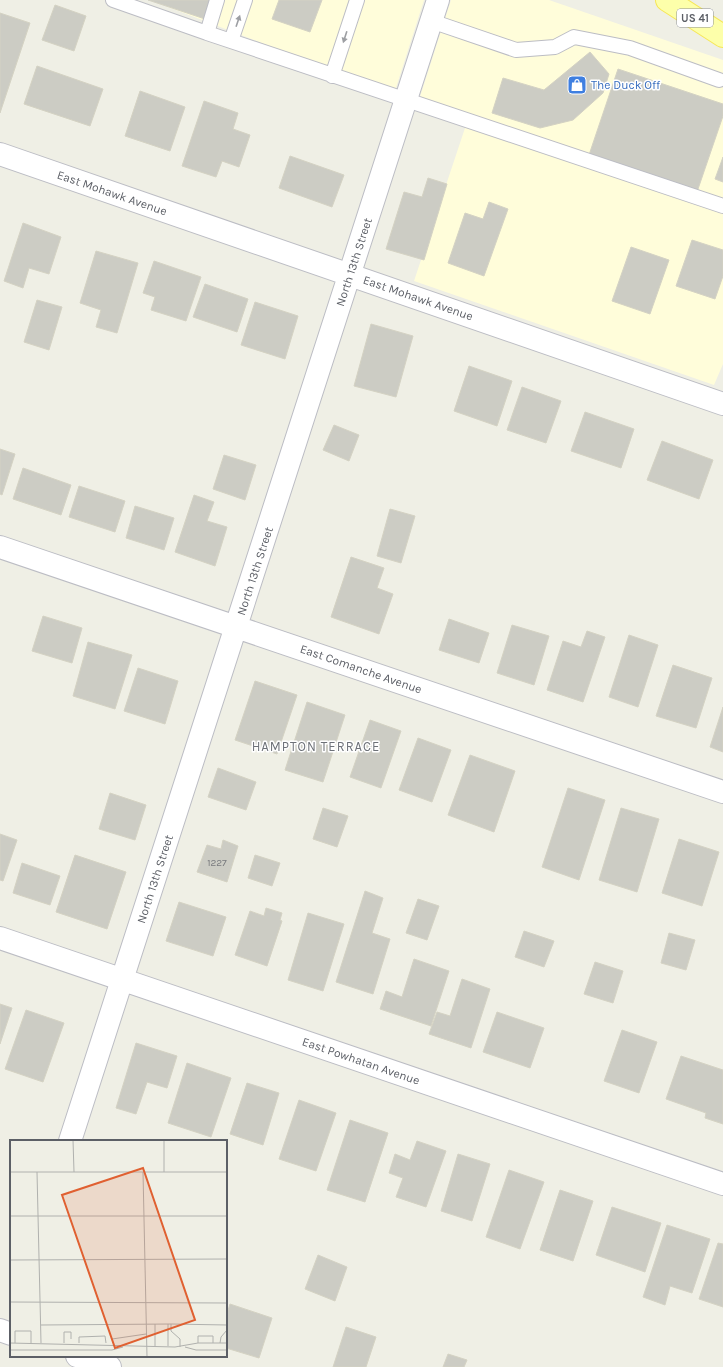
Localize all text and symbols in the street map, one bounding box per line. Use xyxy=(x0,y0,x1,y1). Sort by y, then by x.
road number: US 41 xyxy=(677,9,713,27)
one-way arrow xyxy=(235,14,241,26)
one-way arrow xyxy=(342,31,348,43)
shop icon: The Duck Off xyxy=(566,74,588,96)
place label: The Duck Off xyxy=(591,78,661,92)
street label: East Mohawk Avenue xyxy=(55,168,169,218)
street label: North 13th Street xyxy=(333,215,375,308)
street label: East Mohawk Avenue xyxy=(361,273,475,323)
street label: North 13th Street xyxy=(234,524,276,617)
street label: East Comanche Avenue xyxy=(298,642,424,696)
district label: HAMPTON TERRACE xyxy=(252,739,380,754)
street label: North 13th Street xyxy=(134,832,176,925)
house number: 1227 xyxy=(207,857,227,869)
street label: East Powhatan Avenue xyxy=(300,1034,422,1088)
inset map xyxy=(10,1140,227,1357)

